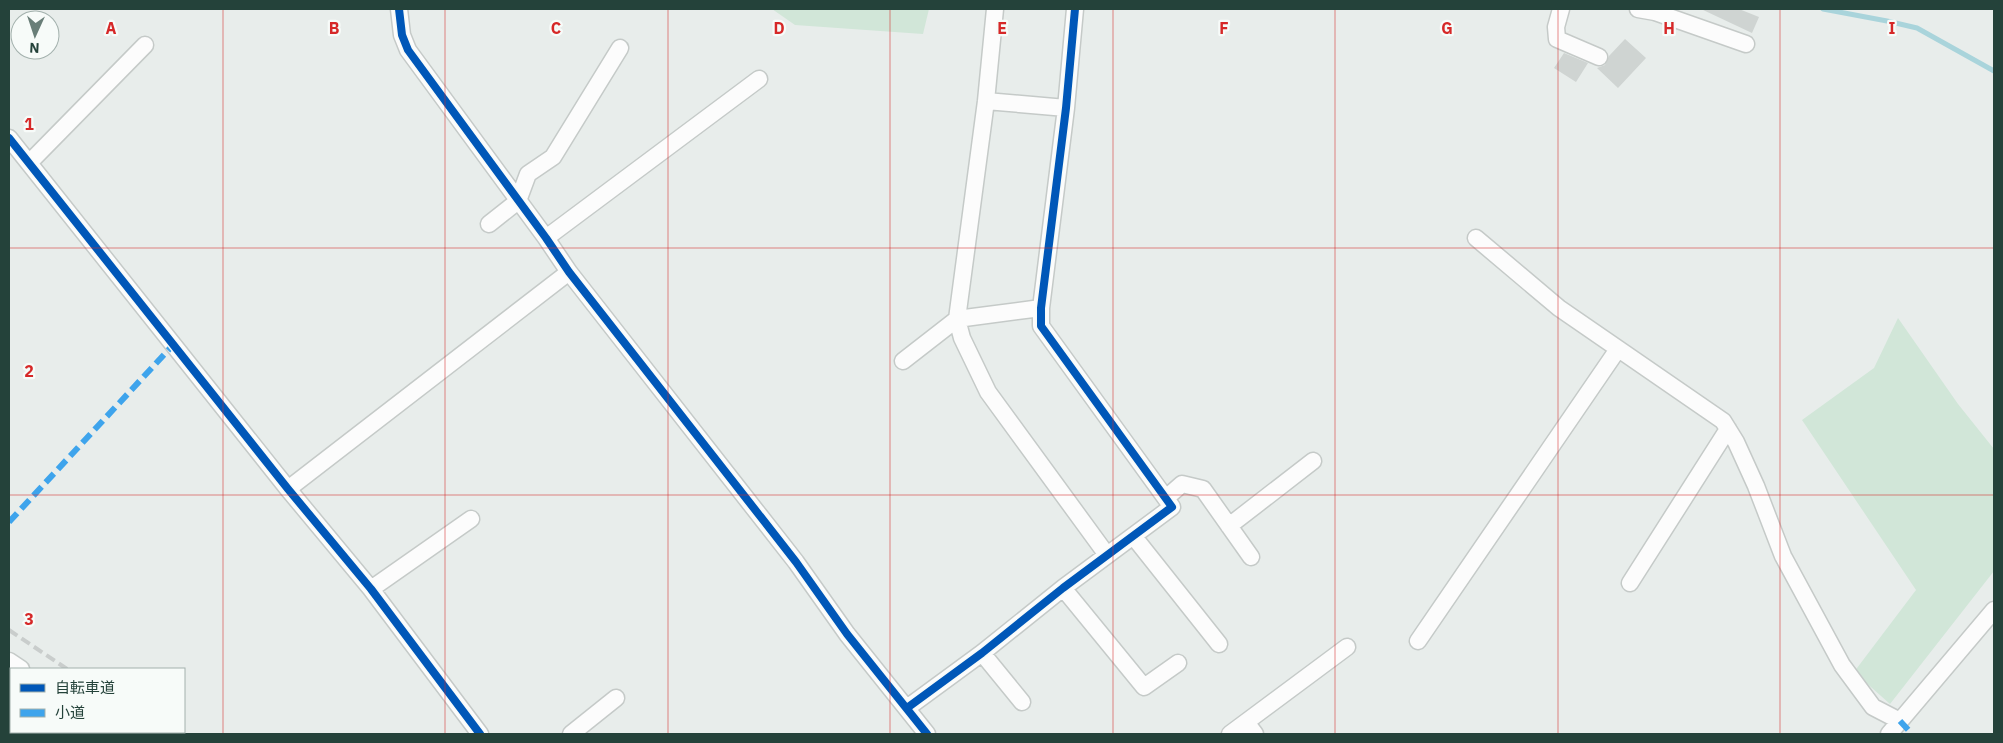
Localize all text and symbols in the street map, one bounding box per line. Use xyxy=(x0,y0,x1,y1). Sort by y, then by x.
north arrow xyxy=(10,10,60,60)
text: A xyxy=(106,18,117,38)
text: B xyxy=(329,18,340,38)
text: C xyxy=(551,18,561,38)
text: D xyxy=(773,18,785,38)
text: E xyxy=(997,18,1007,38)
text: F xyxy=(1219,18,1229,38)
text: G xyxy=(1441,18,1453,38)
text: H xyxy=(1663,18,1675,38)
text: I xyxy=(1889,18,1896,38)
text: N xyxy=(29,39,40,57)
text: 1 xyxy=(24,114,34,134)
text: 2 xyxy=(24,361,34,381)
text: 3 xyxy=(24,609,34,629)
legend xyxy=(10,668,185,733)
text: 自転車道 xyxy=(55,678,115,697)
text: 小道 xyxy=(55,703,85,722)

